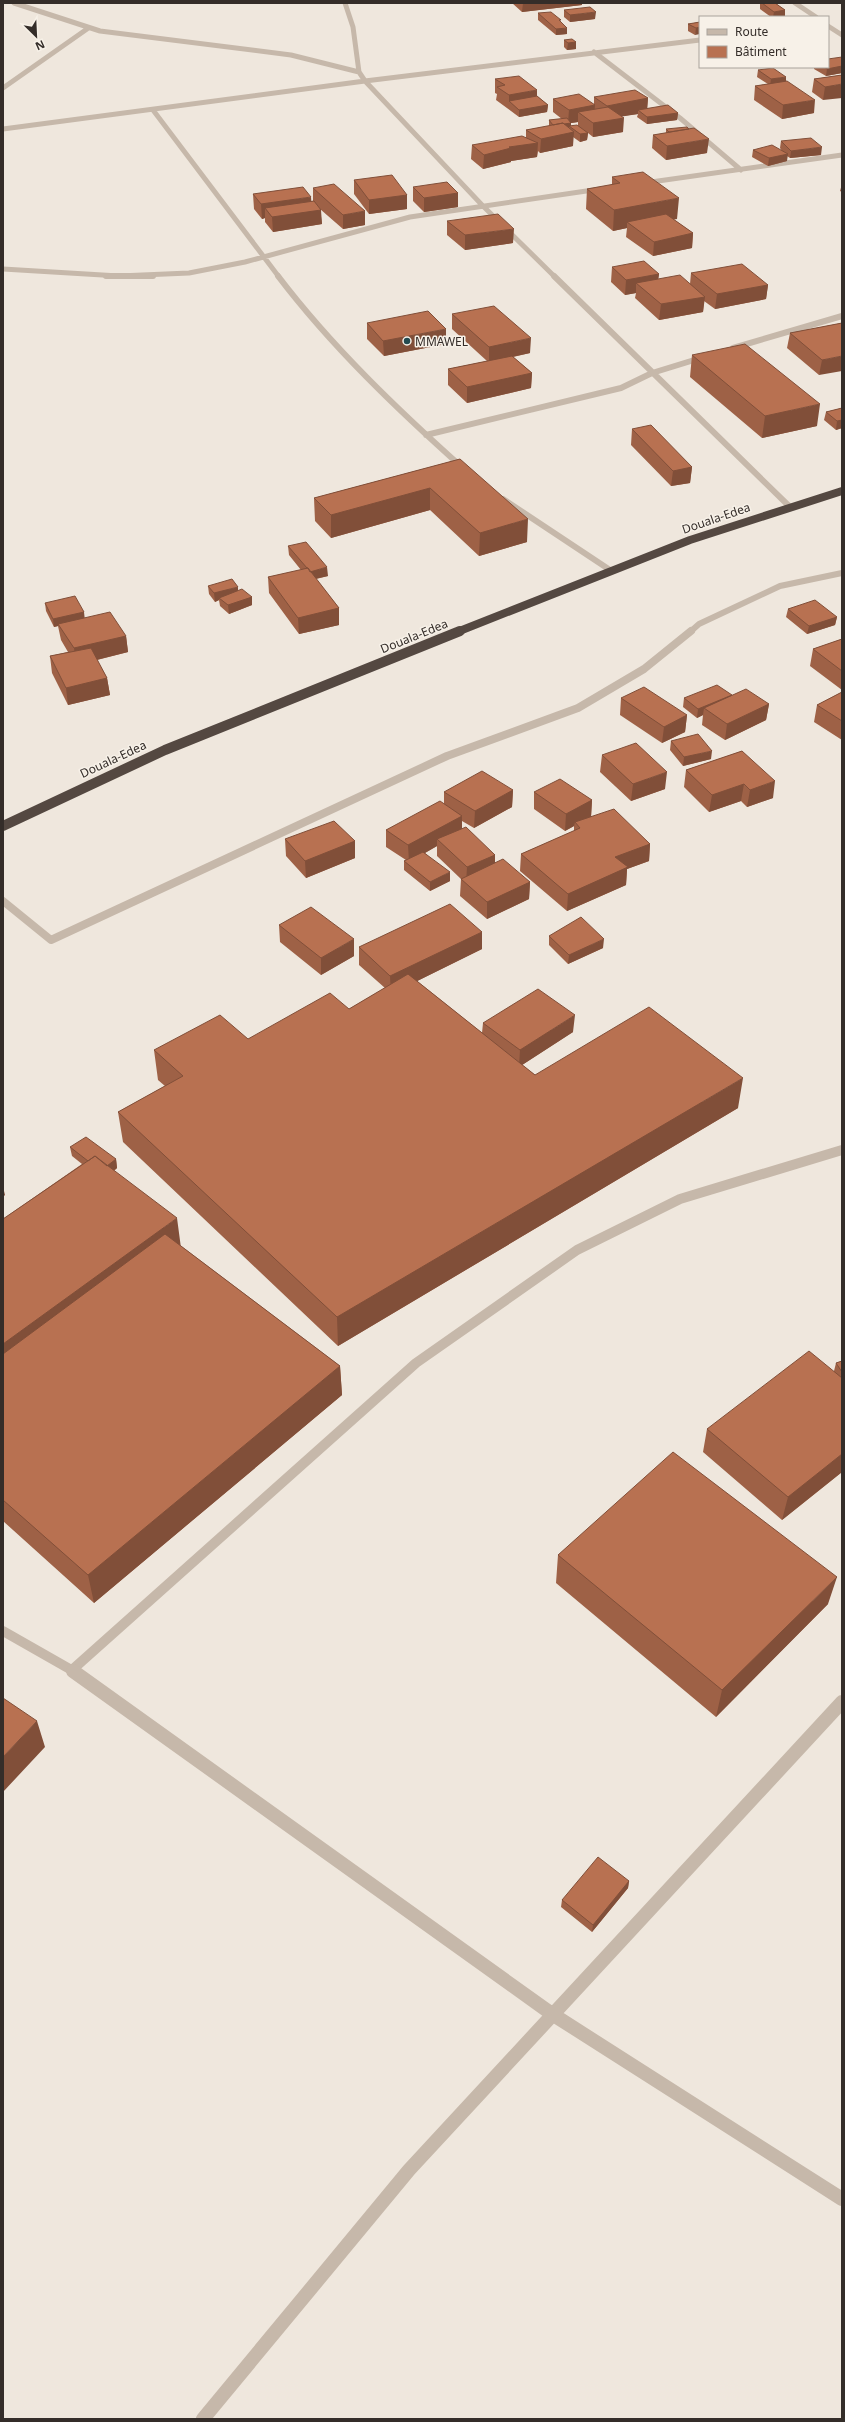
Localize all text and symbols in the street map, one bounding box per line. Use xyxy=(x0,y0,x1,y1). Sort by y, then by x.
north arrow xyxy=(16,16,56,56)
legend xyxy=(699,16,829,68)
text: Route xyxy=(735,23,768,40)
text: N xyxy=(33,37,47,54)
text: Bâtiment xyxy=(735,43,787,60)
place label: MMAWEL xyxy=(415,333,468,350)
marker: MMAWEL xyxy=(402,336,412,346)
street label: Douala-Edea xyxy=(679,498,753,538)
street label: Douala-Edea xyxy=(378,615,450,657)
street label: Douala-Edea xyxy=(77,736,149,782)

